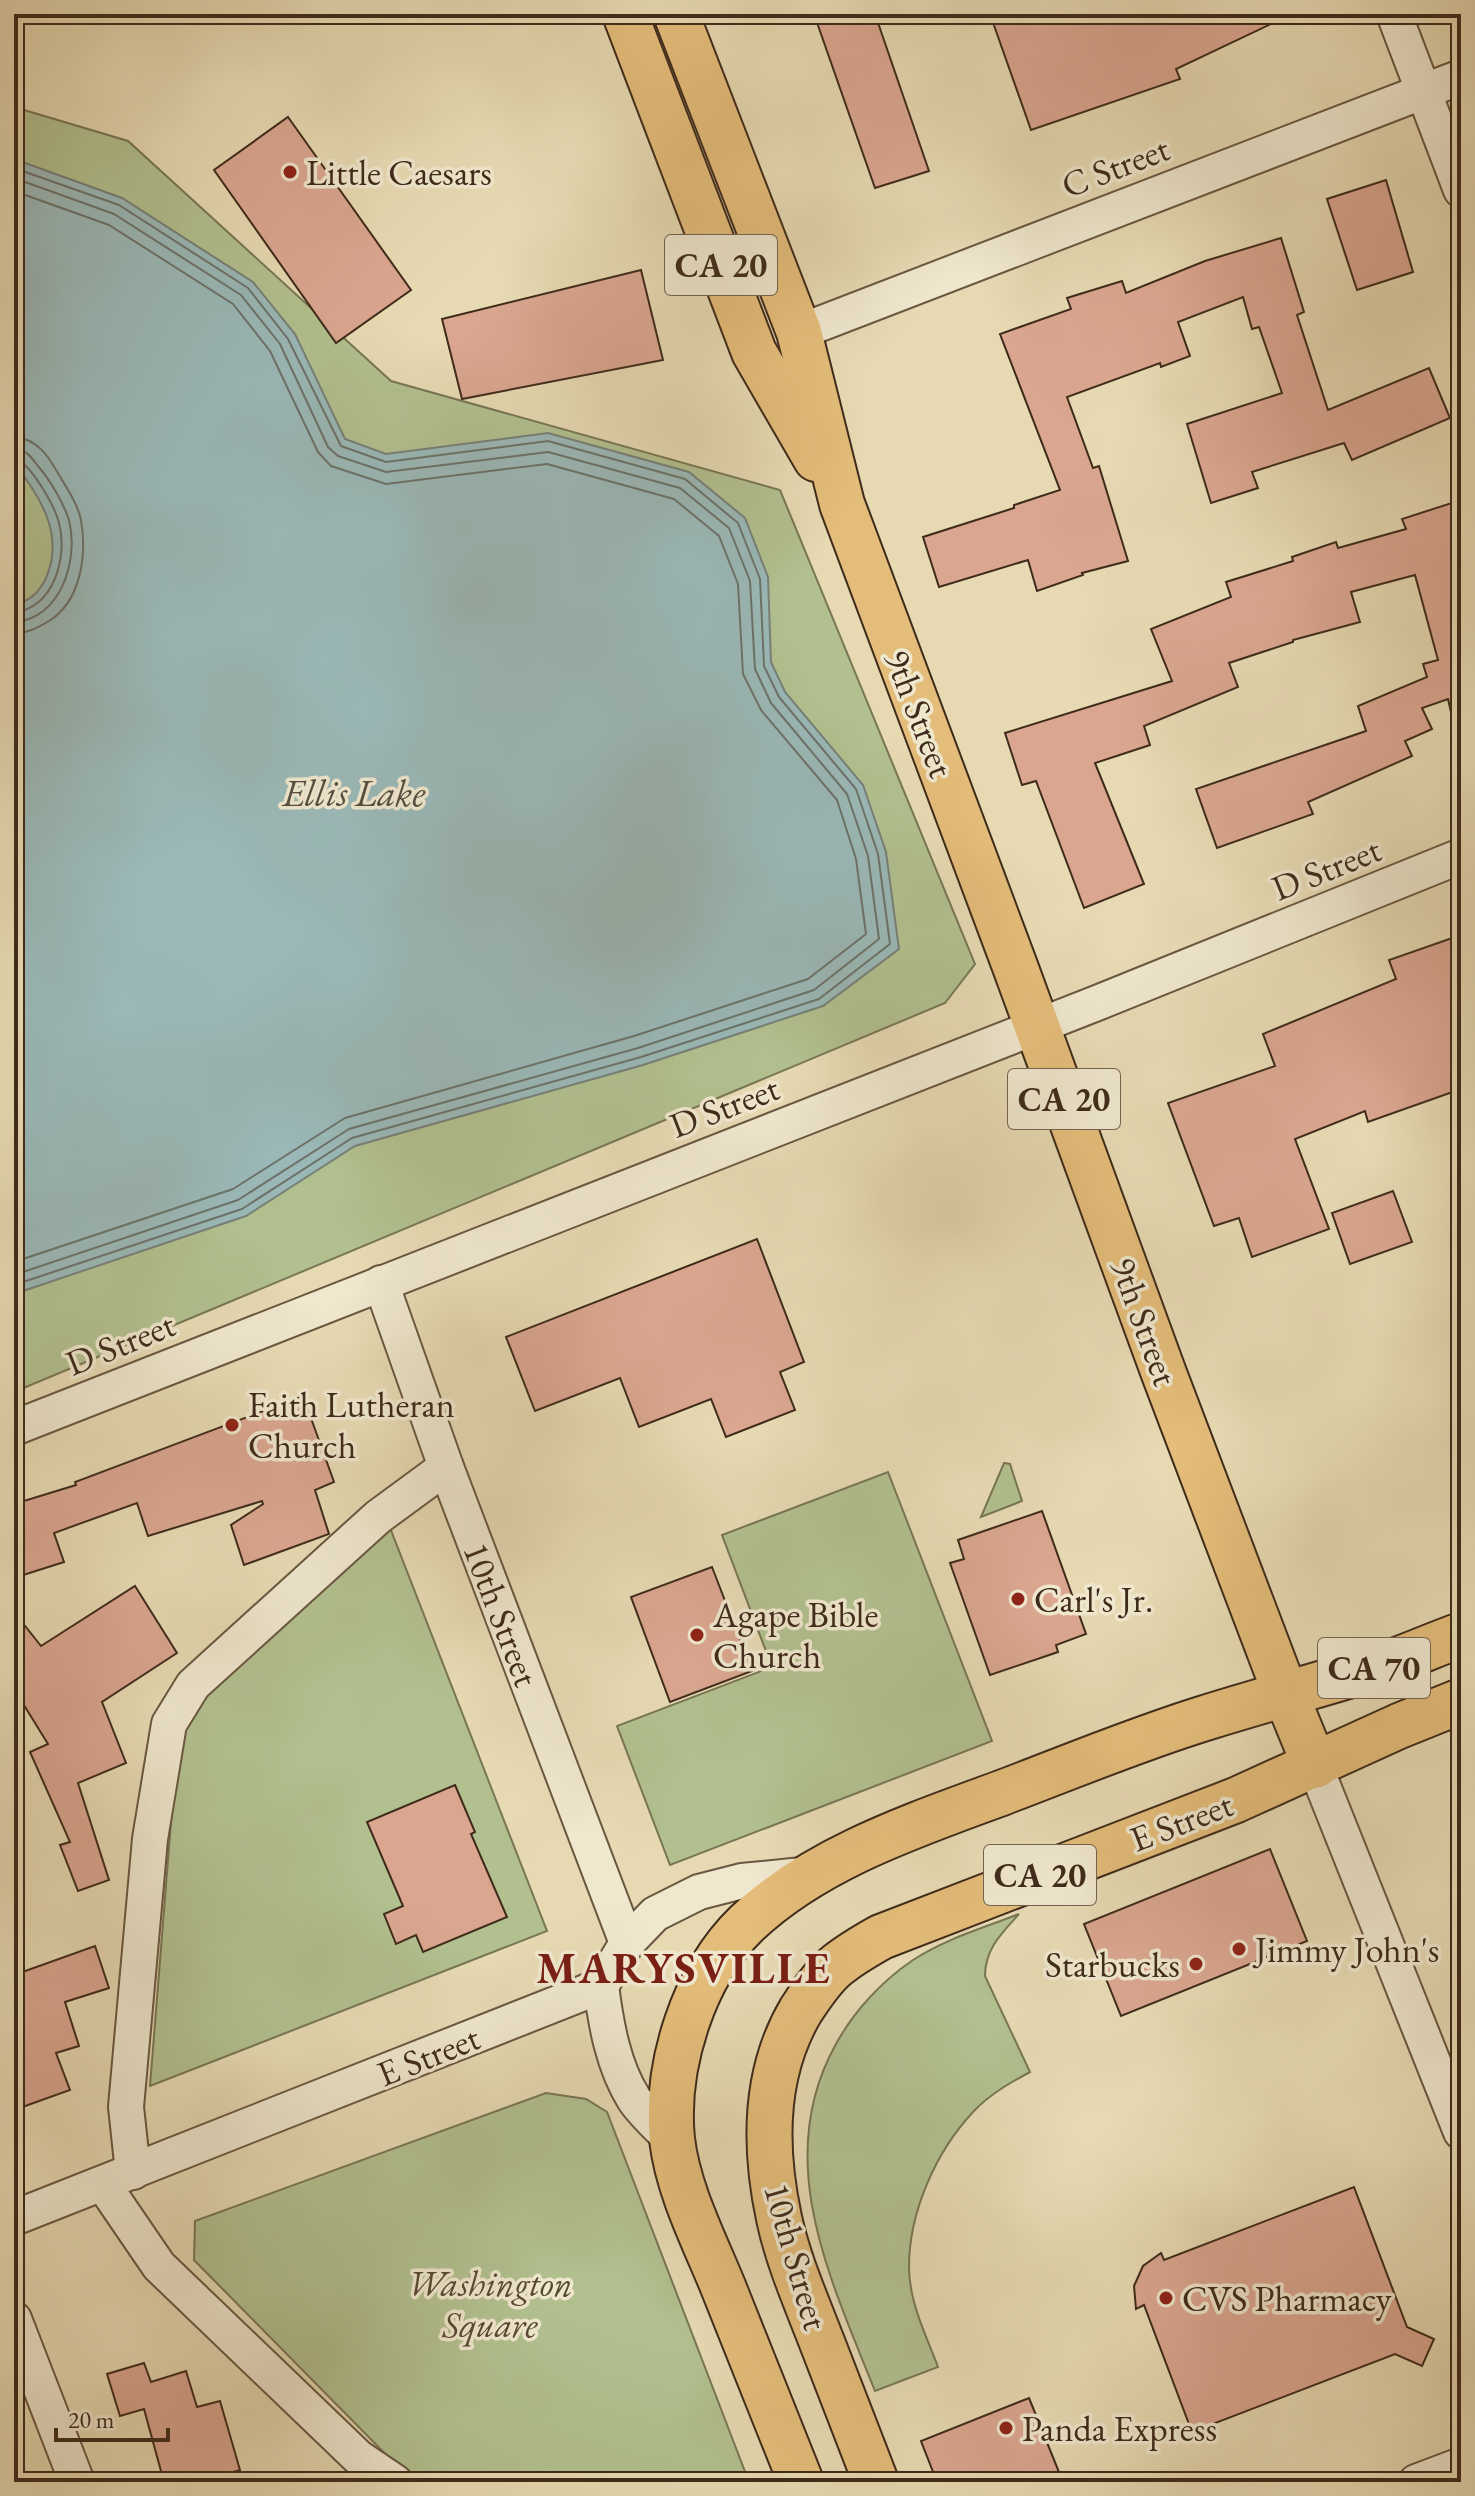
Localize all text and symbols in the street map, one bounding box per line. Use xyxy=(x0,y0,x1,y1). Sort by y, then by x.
street label: C Street xyxy=(1055,124,1176,208)
place label: Little Caesars xyxy=(306,149,492,196)
marker: Little Caesars xyxy=(281,163,299,181)
road number: CA 20 xyxy=(665,235,777,295)
street label: 9th Street xyxy=(874,642,966,785)
water label: Ellis Lake xyxy=(281,768,426,817)
street label: D Street xyxy=(1265,825,1388,911)
street label: D Street xyxy=(663,1064,786,1149)
road number: CA 20 xyxy=(1008,1069,1120,1129)
street label: 9th Street xyxy=(1100,1250,1190,1393)
street label: D Street xyxy=(59,1300,182,1386)
place label: Faith Lutheran Church xyxy=(248,1381,455,1469)
marker: Faith Lutheran Church xyxy=(223,1416,241,1434)
street label: 10th Street xyxy=(453,1535,551,1694)
place label: Carl's Jr. xyxy=(1034,1576,1153,1623)
marker: Carl's Jr. xyxy=(1009,1590,1027,1608)
place label: Agape Bible Church xyxy=(712,1591,879,1679)
marker: Agape Bible Church xyxy=(688,1626,706,1644)
road number: CA 70 xyxy=(1318,1638,1430,1698)
street label: E Street xyxy=(1123,1780,1240,1863)
road number: CA 20 xyxy=(984,1845,1096,1905)
place label: Jimmy John's xyxy=(1252,1926,1440,1973)
district label: MARYSVILLE xyxy=(536,1939,832,1996)
marker: Jimmy John's xyxy=(1230,1940,1248,1958)
place label: Starbucks xyxy=(1045,1941,1180,1988)
marker: Starbucks xyxy=(1187,1955,1205,1973)
street label: E Street xyxy=(370,2013,487,2097)
street label: 10th Street xyxy=(753,2177,840,2336)
park label: Washington Square xyxy=(407,2260,573,2348)
place label: CVS Pharmacy xyxy=(1182,2275,1392,2322)
marker: CVS Pharmacy xyxy=(1157,2289,1175,2307)
scale bar xyxy=(56,2392,168,2442)
text: 20 m xyxy=(68,2404,115,2435)
place label: Panda Express xyxy=(1022,2405,1217,2452)
marker: Panda Express xyxy=(997,2419,1015,2437)

